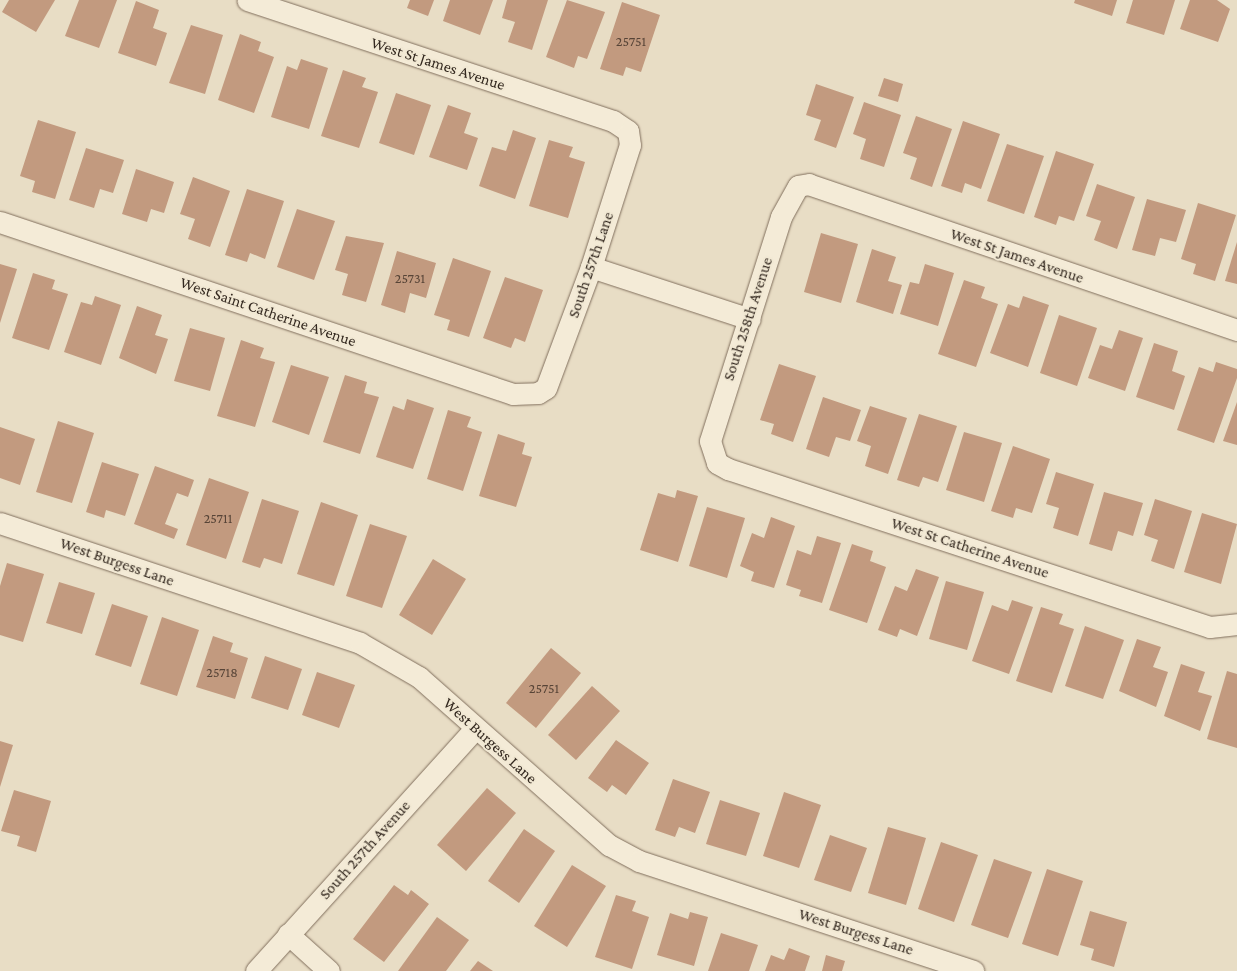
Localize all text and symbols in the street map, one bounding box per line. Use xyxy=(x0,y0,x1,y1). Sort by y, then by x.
street label: West St James Avenue xyxy=(369,33,507,95)
house number: 25751 xyxy=(616,33,646,49)
street label: South 257th Lane xyxy=(564,210,618,320)
street label: West St James Avenue xyxy=(948,224,1086,288)
street label: South 258th Avenue xyxy=(719,255,777,383)
house number: 25731 xyxy=(395,270,425,286)
street label: West Saint Catherine Avenue xyxy=(177,273,359,351)
house number: 25711 xyxy=(204,510,232,526)
street label: West St Catherine Avenue xyxy=(889,513,1051,583)
street label: West Burgess Lane xyxy=(57,533,177,591)
house number: 25718 xyxy=(206,664,238,680)
house number: 25751 xyxy=(529,680,559,696)
street label: West Burgess Lane xyxy=(439,694,541,788)
street label: South 257th Avenue xyxy=(315,796,415,904)
street label: West Burgess Lane xyxy=(796,904,916,960)

